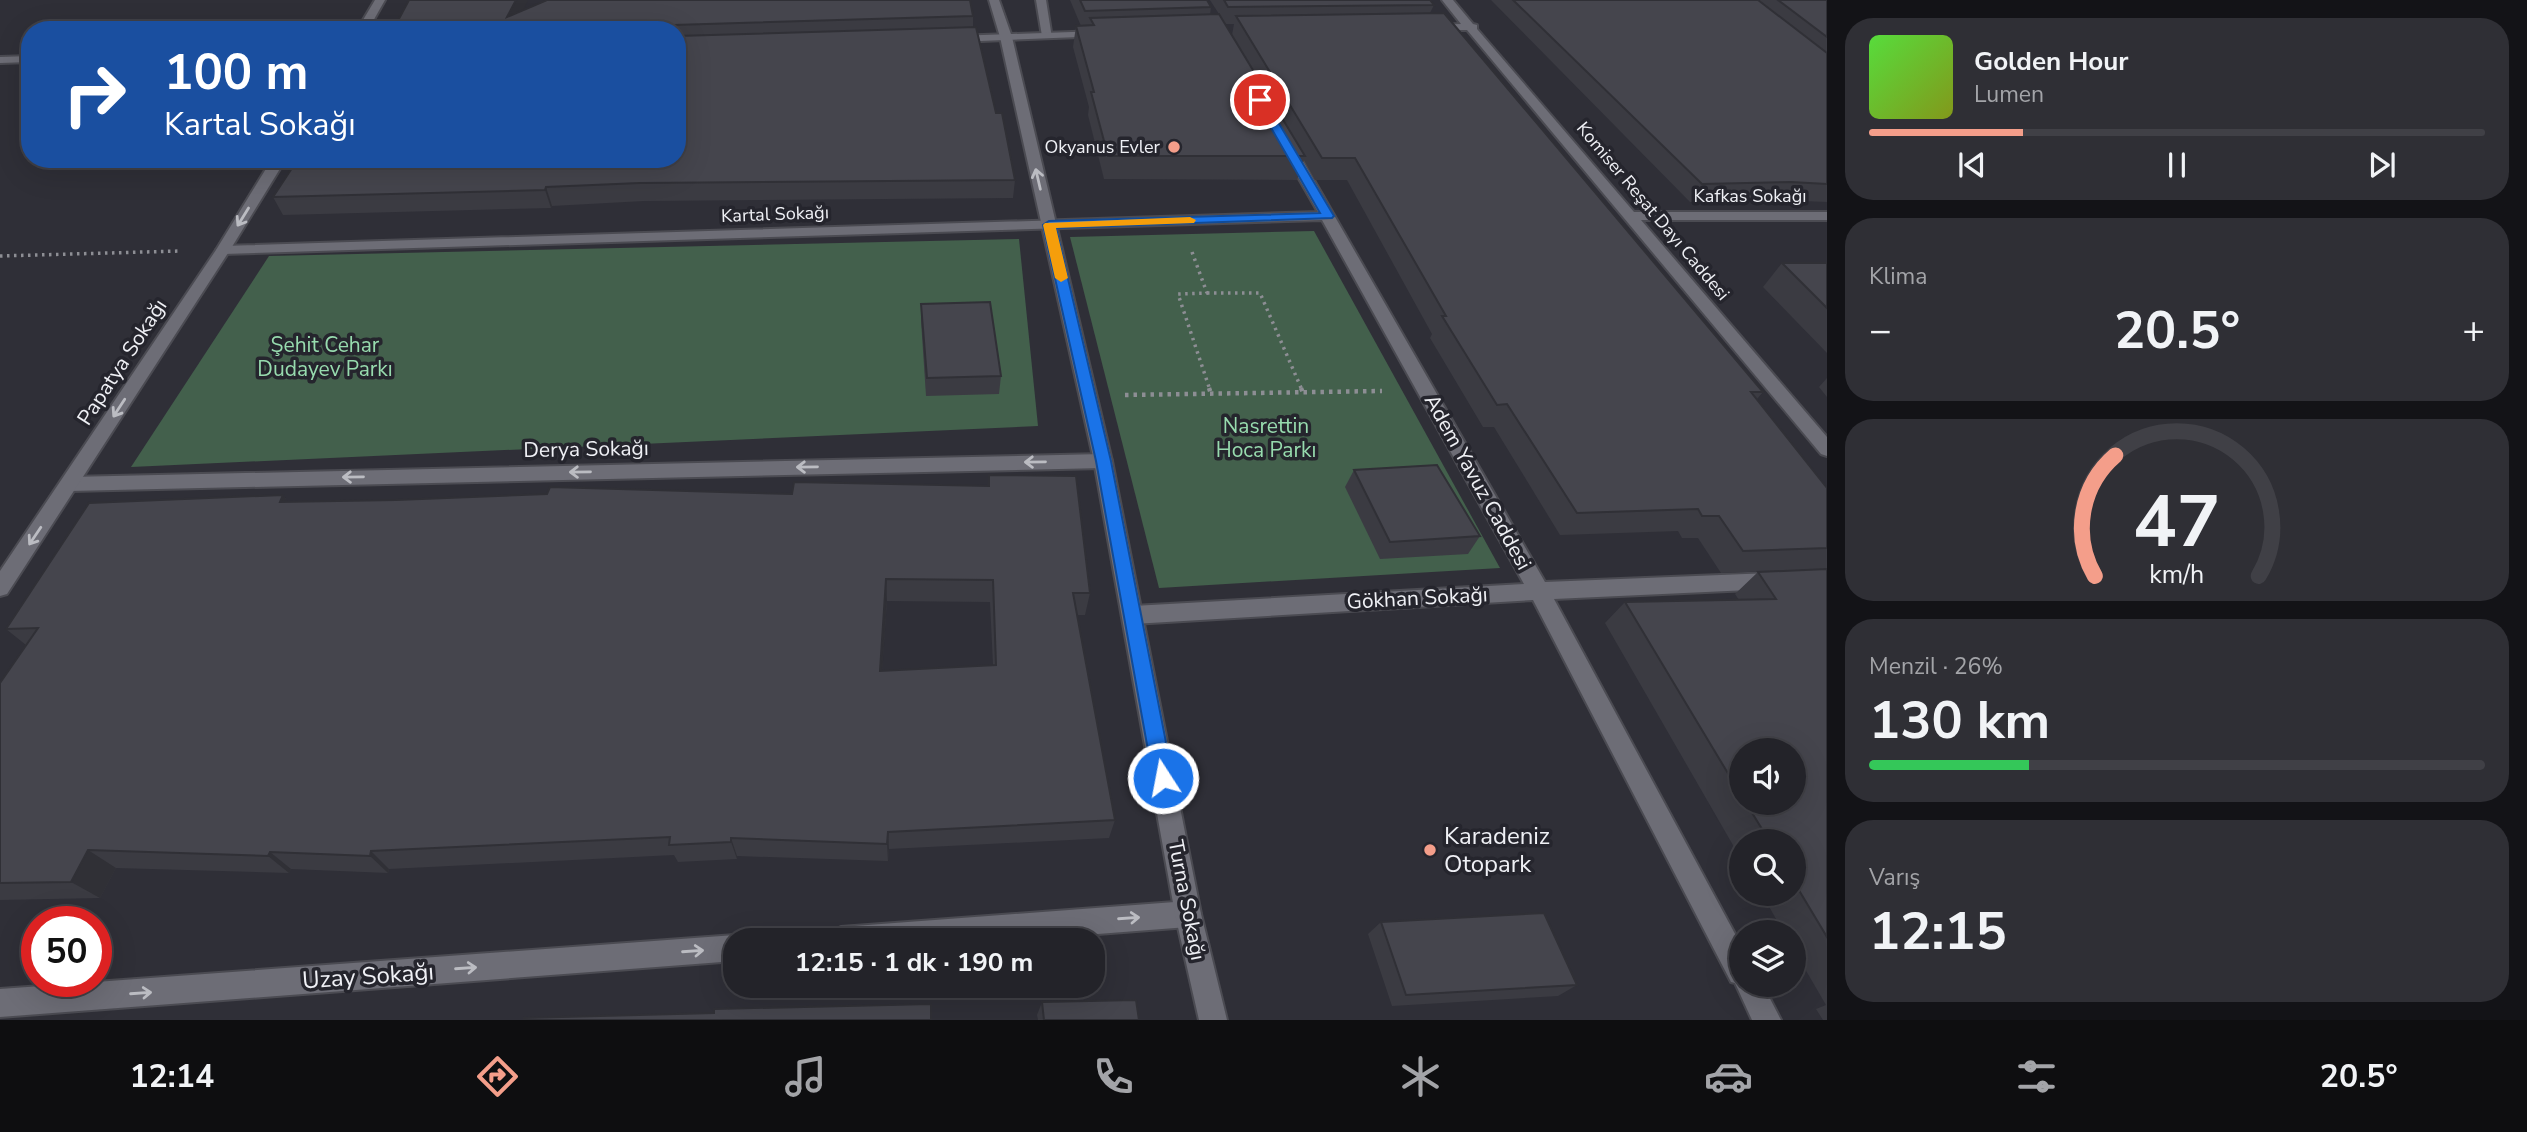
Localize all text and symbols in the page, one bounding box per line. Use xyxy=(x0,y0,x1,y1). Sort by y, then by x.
text: 100 m xyxy=(164,39,308,106)
text: Golden Hour xyxy=(1974,44,2129,79)
icon: right xyxy=(49,49,140,140)
pin xyxy=(1230,70,1290,130)
text: Lumen xyxy=(1974,79,2044,110)
icon: arrive xyxy=(1241,81,1279,119)
text: Kartal Sokağı xyxy=(164,103,356,146)
street label: Komiser Reşat Dayı Caddesi xyxy=(1571,117,1735,305)
place label: Okyanus Evler xyxy=(1044,135,1161,159)
marker: Okyanus Evler xyxy=(1166,139,1182,155)
icon: previous xyxy=(1953,146,1991,184)
icon: pause xyxy=(2158,146,2196,184)
icon: next xyxy=(2363,146,2401,184)
one-way arrow xyxy=(1031,168,1045,191)
street label: Kafkas Sokağı xyxy=(1694,184,1806,208)
street label: Kartal Sokağı xyxy=(721,200,829,228)
one-way arrow xyxy=(235,207,249,227)
text: Klima xyxy=(1869,261,1927,292)
street label: Papatya Sokağı xyxy=(71,293,173,431)
text: 20.5° xyxy=(2114,295,2240,366)
text: − xyxy=(1869,305,1892,356)
text: + xyxy=(2462,305,2485,356)
park label: Şehit Cehar Dudayev Parkı xyxy=(257,331,393,383)
street label: Adem Yavuz Caddesi xyxy=(1418,389,1538,575)
one-way arrow xyxy=(112,398,127,417)
park label: Nasrettin Hoca Parkı xyxy=(1216,412,1316,464)
street label: Derya Sokağı xyxy=(523,434,649,464)
one-way arrow xyxy=(1024,455,1047,469)
one-way arrow xyxy=(796,460,819,474)
one-way arrow xyxy=(569,466,592,479)
one-way arrow xyxy=(341,471,364,484)
text: 47 xyxy=(2133,472,2221,572)
one-way arrow xyxy=(28,526,42,545)
text: km/h xyxy=(2149,558,2205,592)
street label: Gökhan Sokağı xyxy=(1346,580,1488,616)
text: Menzil · 26% xyxy=(1869,651,2003,682)
text: 130 km xyxy=(1869,685,2050,756)
map controls xyxy=(1729,738,1806,997)
button: sound xyxy=(1729,738,1806,815)
position arrow xyxy=(1126,741,1200,815)
place label: Karadeniz Otopark xyxy=(1444,820,1550,880)
button: search xyxy=(1729,829,1806,906)
street label: Turna Sokağı xyxy=(1162,837,1212,963)
marker: Karadeniz Otopark xyxy=(1422,842,1438,858)
text: Varış xyxy=(1869,862,1920,893)
text: 12:15 xyxy=(1869,896,2007,967)
speed limit sign: 50 xyxy=(21,906,112,997)
one-way arrow xyxy=(1118,911,1140,924)
button: layers xyxy=(1729,920,1806,997)
one-way arrow xyxy=(681,944,704,957)
text: 12:15 · 1 dk · 190 m xyxy=(795,945,1033,980)
street label: Uzay Sokağı xyxy=(301,955,435,997)
one-way arrow xyxy=(454,961,477,974)
one-way arrow xyxy=(130,986,152,999)
icon: directions xyxy=(473,1052,522,1101)
icon: music xyxy=(781,1052,830,1101)
icon: phone xyxy=(1089,1052,1138,1101)
icon: climate xyxy=(1396,1052,1445,1101)
icon: car xyxy=(1704,1052,1753,1101)
icon: filters xyxy=(2012,1052,2061,1101)
text: 12:14 xyxy=(129,1055,214,1098)
text: 20.5° xyxy=(2320,1055,2398,1098)

